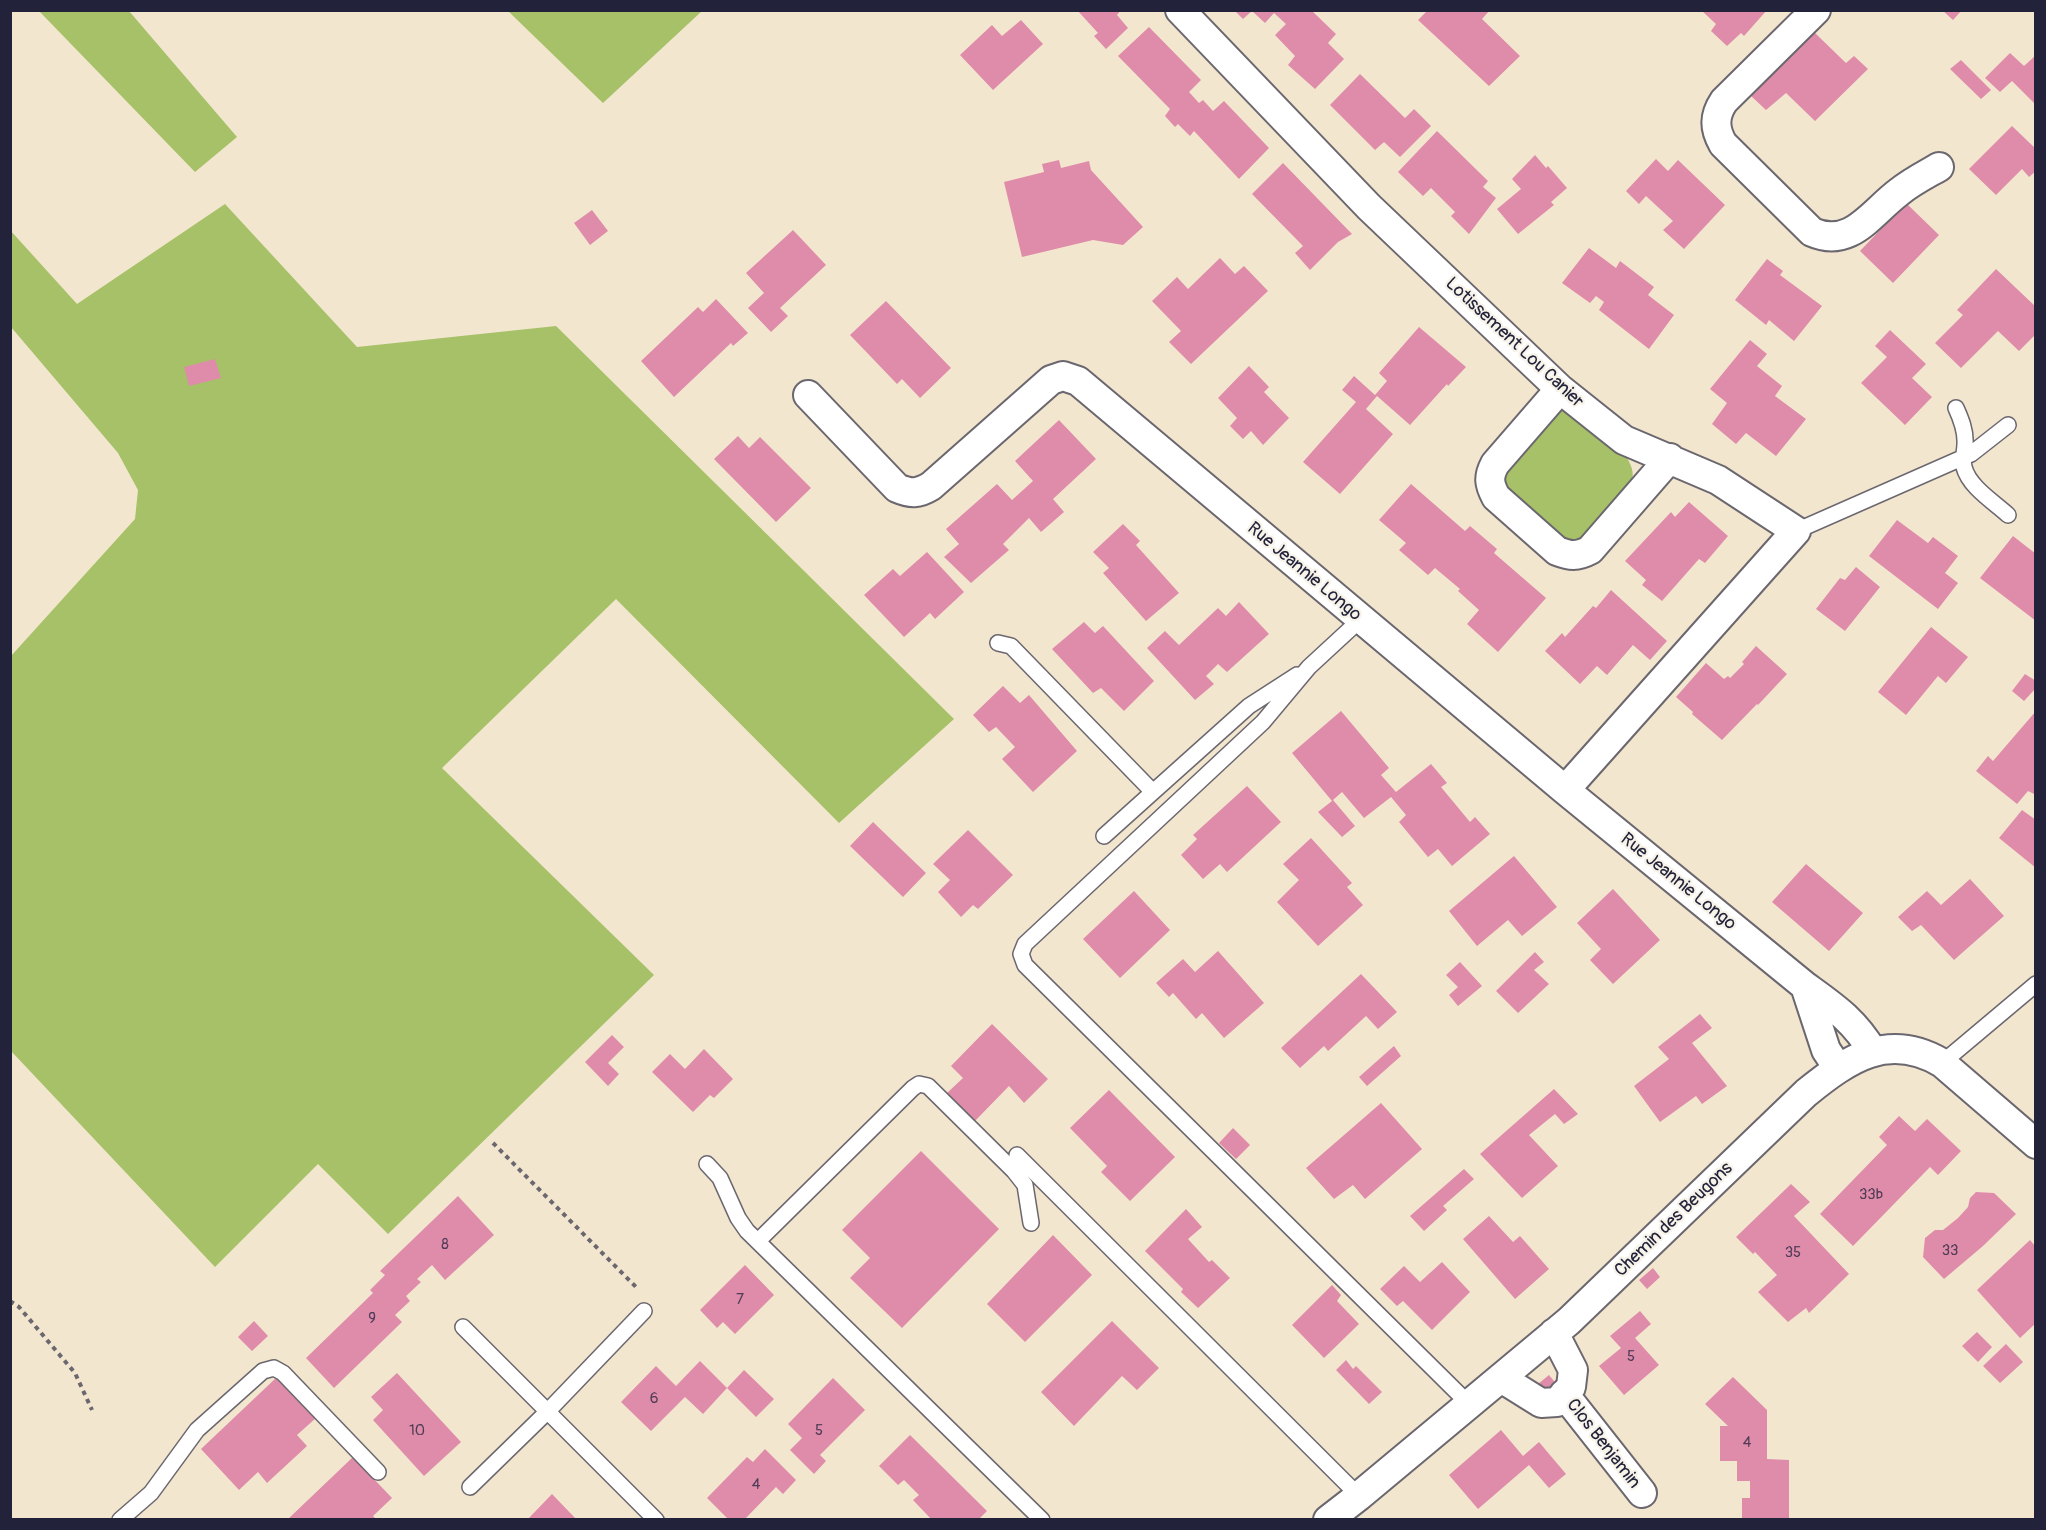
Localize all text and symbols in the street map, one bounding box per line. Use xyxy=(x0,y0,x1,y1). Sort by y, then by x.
street label: Lotissement Lou Canier xyxy=(1440,273,1588,413)
street label: Rue Jeannie Longo xyxy=(1242,518,1366,626)
street label: Rue Jeannie Longo xyxy=(1616,829,1740,935)
street label: Chemin des Beugons xyxy=(1610,1158,1738,1282)
house number: 33b xyxy=(1859,1186,1883,1204)
house number: 8 xyxy=(441,1236,449,1254)
house number: 33 xyxy=(1942,1242,1958,1260)
house number: 35 xyxy=(1785,1244,1801,1262)
house number: 7 xyxy=(736,1291,744,1309)
house number: 9 xyxy=(368,1310,376,1328)
house number: 5 xyxy=(1627,1348,1635,1366)
house number: 6 xyxy=(650,1390,658,1408)
street label: Clos Benjamin xyxy=(1561,1395,1645,1493)
house number: 10 xyxy=(409,1422,425,1440)
house number: 5 xyxy=(815,1422,823,1440)
house number: 4 xyxy=(1743,1434,1751,1452)
house number: 4 xyxy=(752,1476,760,1494)

